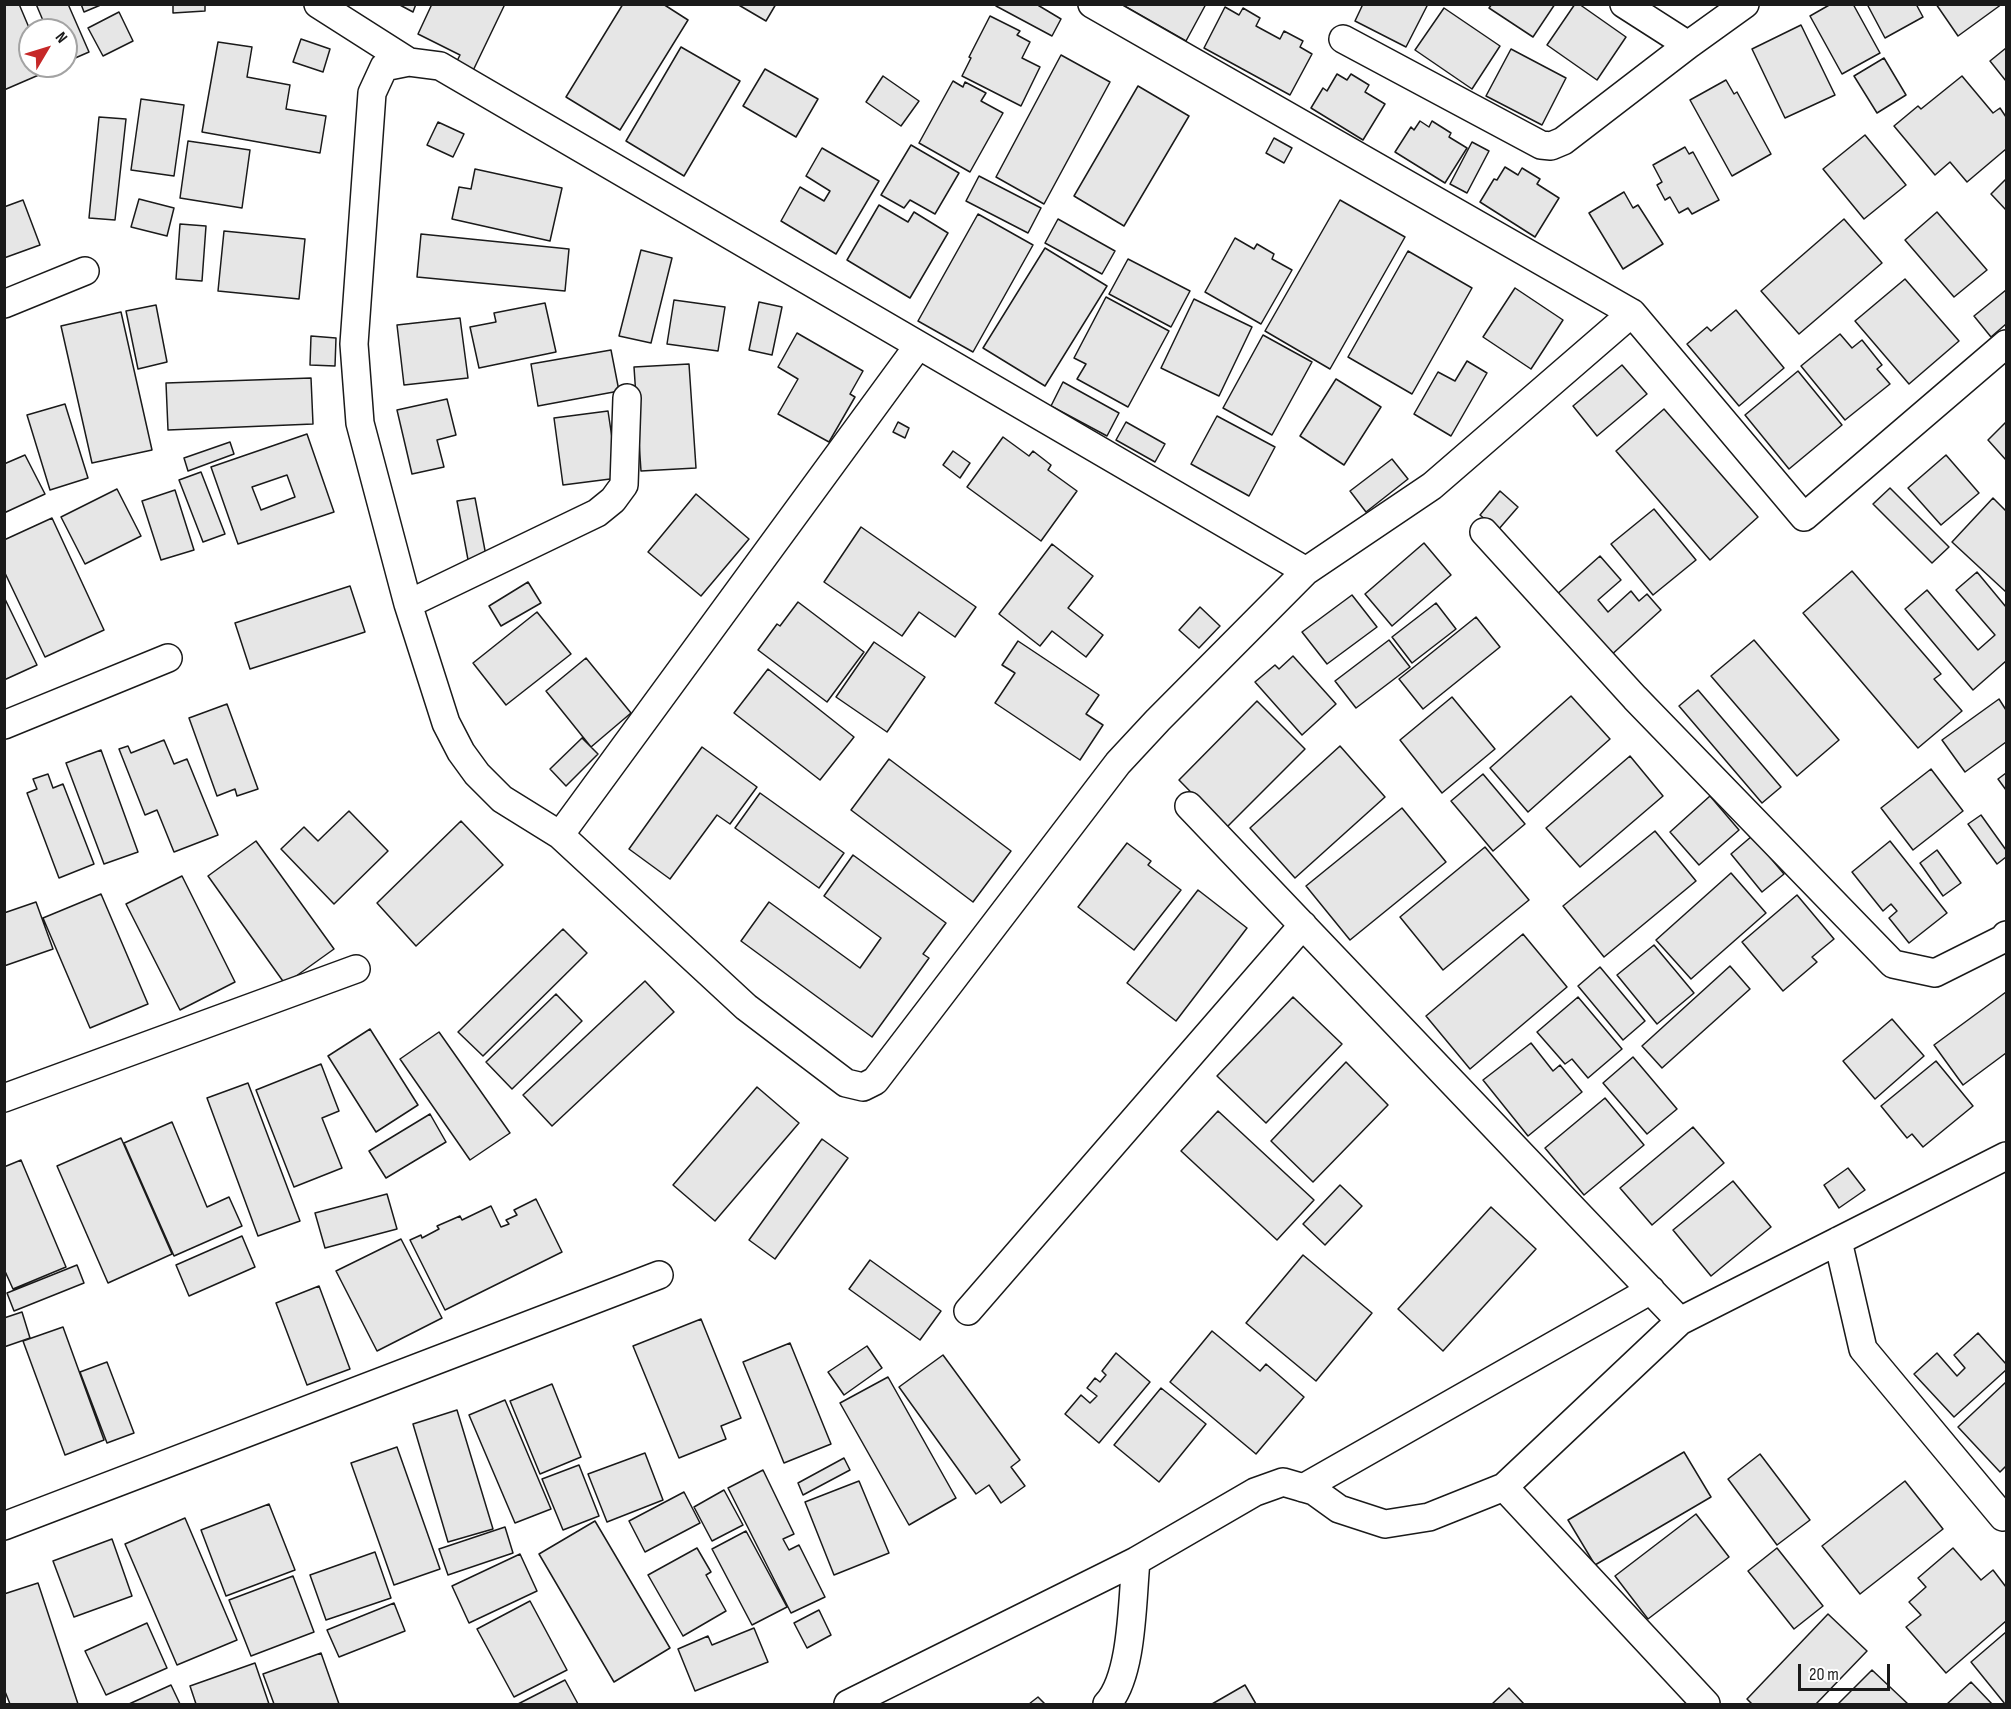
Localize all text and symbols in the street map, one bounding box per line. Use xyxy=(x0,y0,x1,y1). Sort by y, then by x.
north arrow xyxy=(18,18,78,78)
text: N xyxy=(51,29,71,47)
scale bar xyxy=(1801,1652,1892,1690)
text: 20 m xyxy=(1809,1664,1839,1685)

